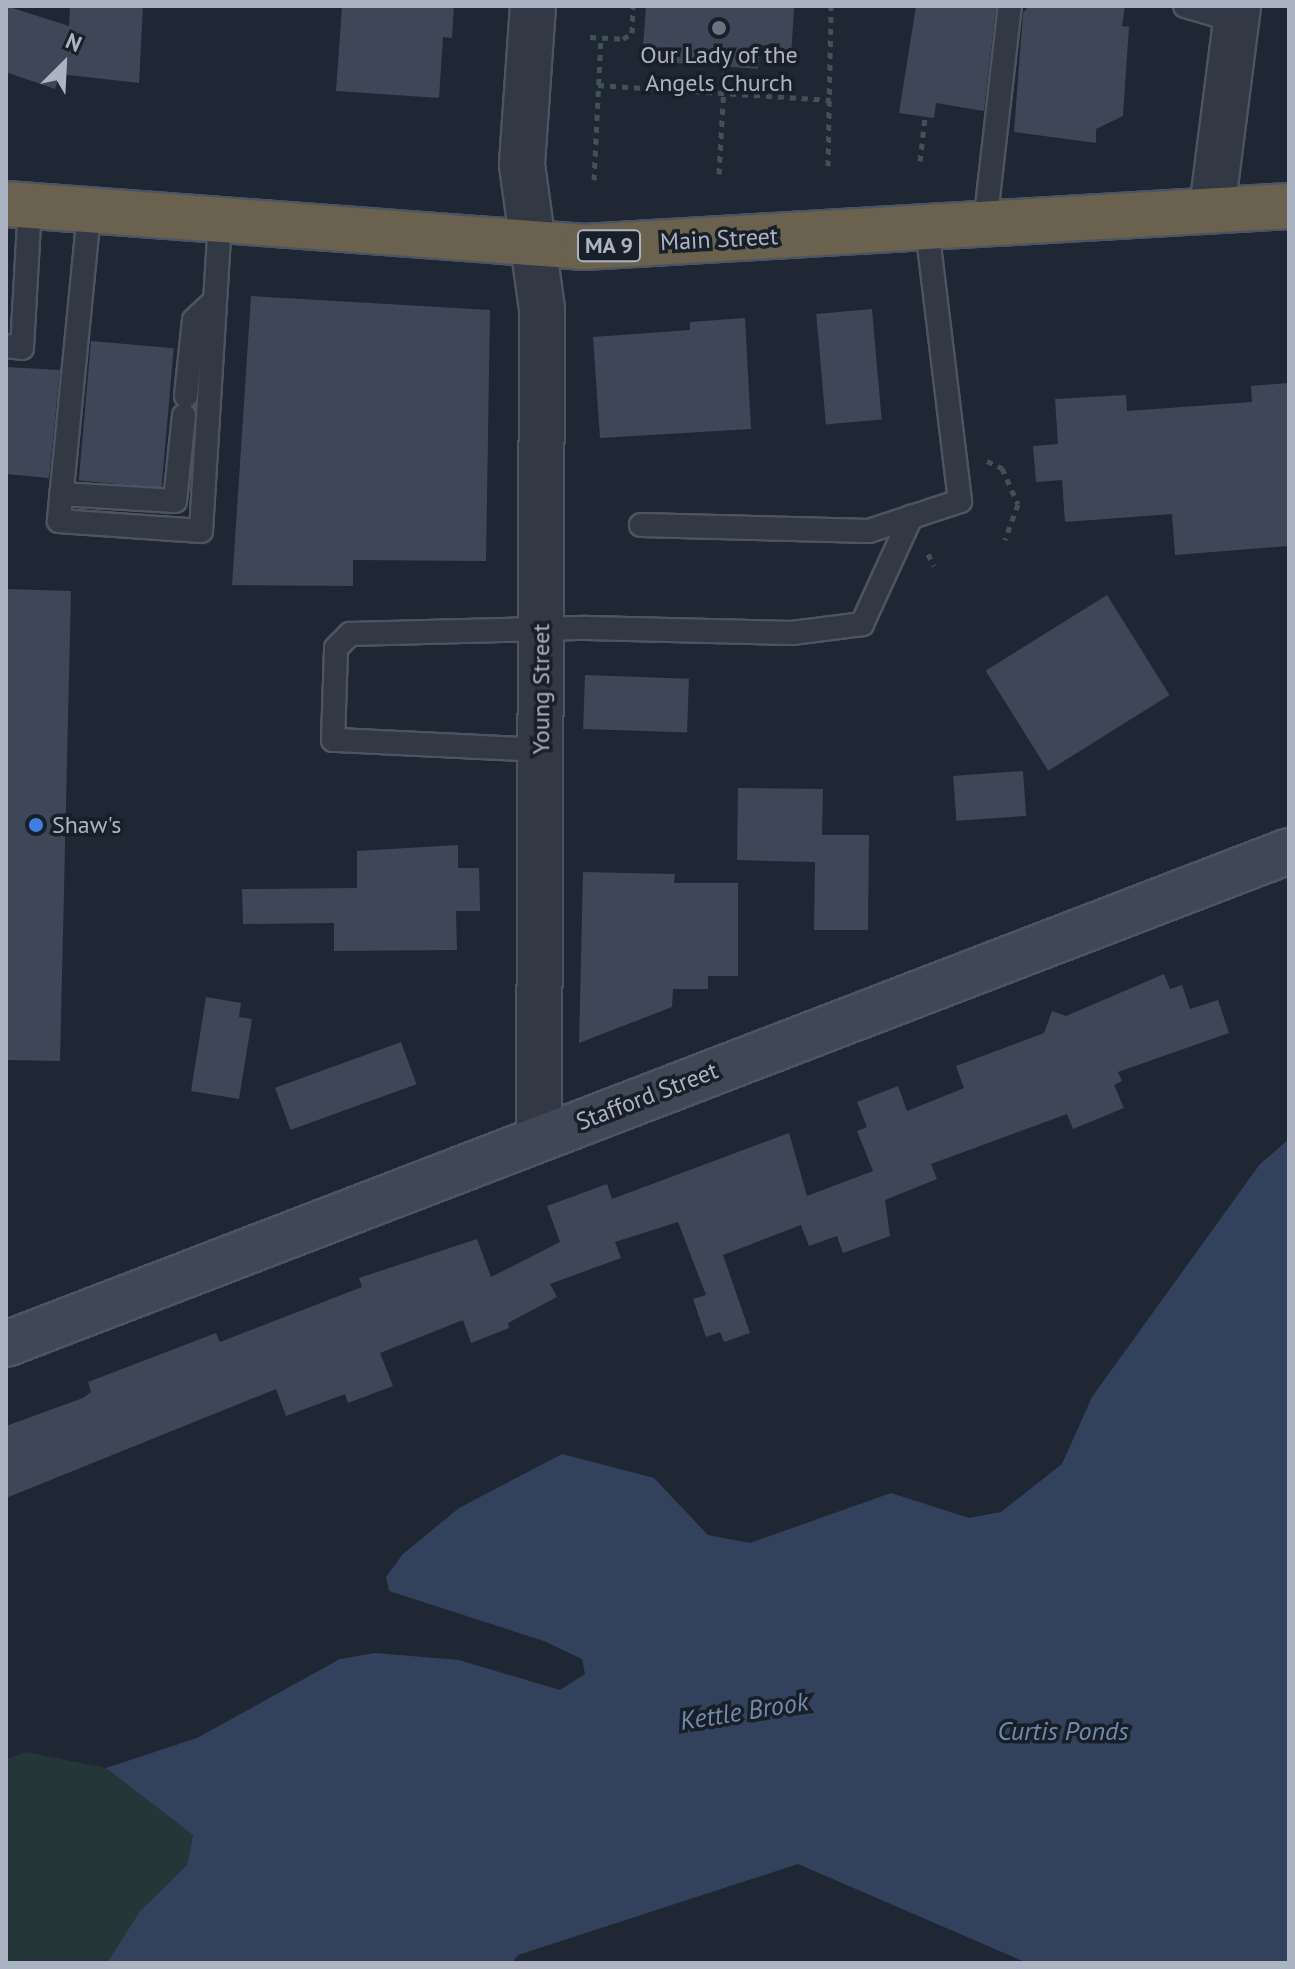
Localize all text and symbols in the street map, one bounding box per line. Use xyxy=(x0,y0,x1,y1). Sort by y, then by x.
marker: Our Lady of the Angels Church xyxy=(710,19,728,37)
north arrow xyxy=(24,24,104,104)
text: N xyxy=(61,26,86,58)
place label: Our Lady of the Angels Church xyxy=(640,41,798,97)
street label: Main Street xyxy=(659,222,779,256)
road number: MA 9 xyxy=(575,228,643,264)
street label: Young Street xyxy=(527,624,555,754)
place label: Shaw's xyxy=(52,811,121,839)
marker: Shaw's xyxy=(27,816,45,834)
street label: Stafford Street xyxy=(572,1056,722,1136)
water label: Kettle Brook xyxy=(678,1685,810,1737)
water label: Curtis Ponds xyxy=(997,1715,1129,1747)

